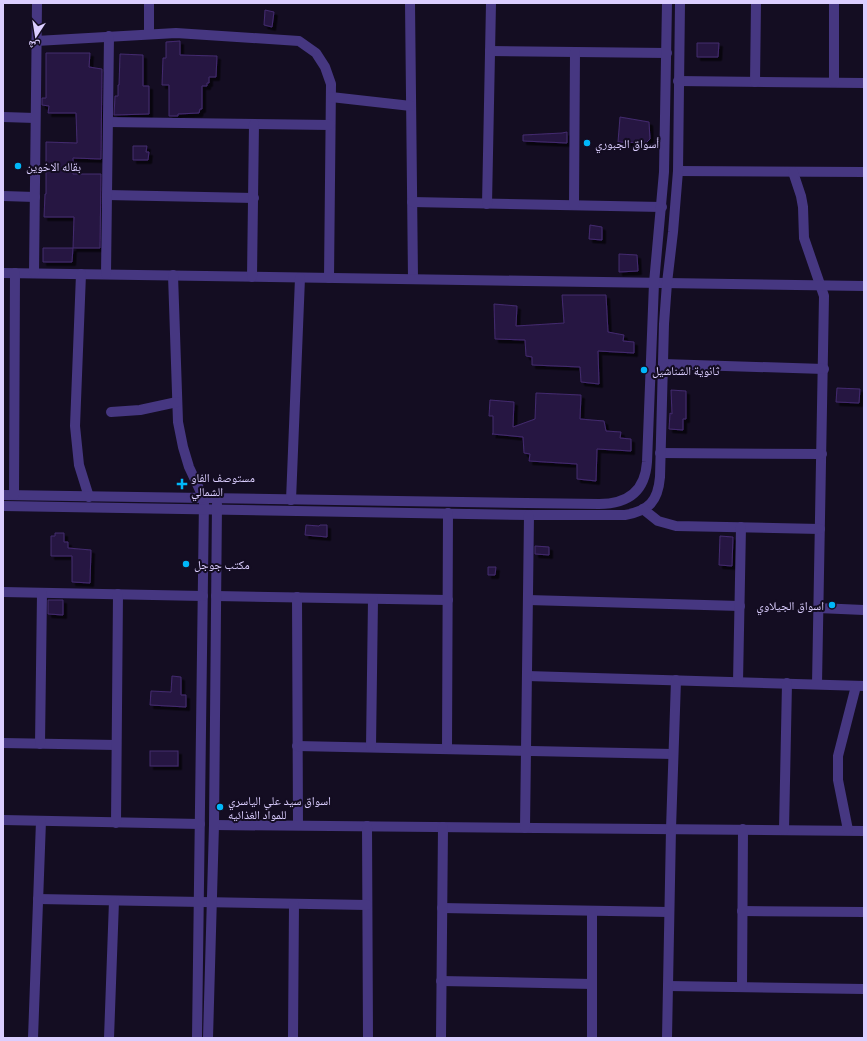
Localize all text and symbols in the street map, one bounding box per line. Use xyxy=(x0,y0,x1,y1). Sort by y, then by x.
north arrow xyxy=(16,16,56,56)
text: ش xyxy=(26,37,41,55)
place label: أسواق الجبوري xyxy=(595,134,659,154)
marker: أسواق الجبوري xyxy=(582,138,592,148)
place label: بقاله الاخوين xyxy=(26,157,81,176)
marker: بقاله الاخوين xyxy=(13,161,23,171)
place label: ثانوية الشناشيل xyxy=(652,361,720,380)
marker: ثانوية الشناشيل xyxy=(639,365,649,375)
place label: مستوصف الفاو الشمالي xyxy=(191,468,255,502)
marker: مستوصف الفاو الشمالي xyxy=(176,478,188,490)
place label: مكتب جوجل xyxy=(194,555,250,574)
marker: مكتب جوجل xyxy=(181,559,191,569)
place label: اسواق الجيلاوي xyxy=(756,596,824,616)
marker: اسواق الجيلاوي xyxy=(827,600,837,610)
place label: اسواق سيد علي الياسري للمواد الغذائيه xyxy=(228,791,331,824)
marker: اسواق سيد علي الياسري للمواد الغذائيه xyxy=(215,802,225,812)

